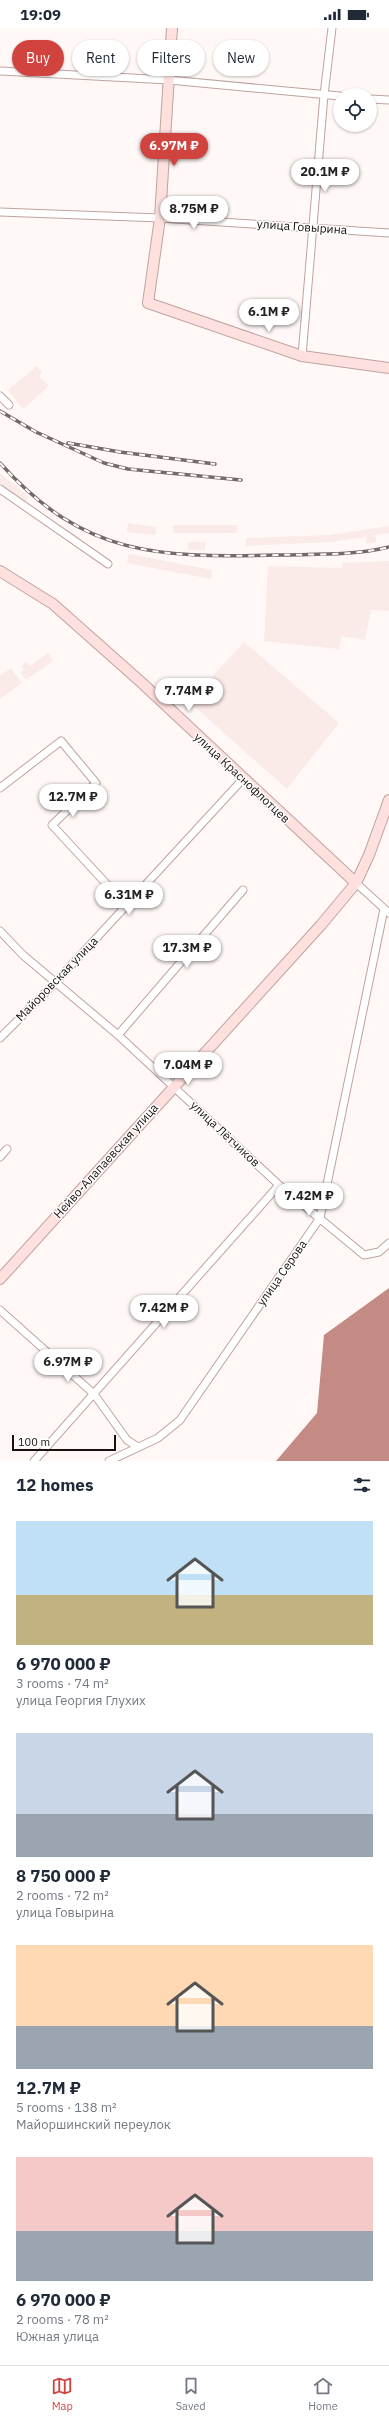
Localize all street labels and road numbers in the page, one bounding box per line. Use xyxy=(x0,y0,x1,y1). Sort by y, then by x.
street label: улица Говырина xyxy=(256,216,348,237)
street label: улица Краснофлотцев xyxy=(191,729,293,826)
street label: Майоровская улица xyxy=(12,933,101,1024)
street label: улица Лётчиков xyxy=(187,1098,263,1170)
street label: Нейво-Алапаевская улица xyxy=(50,1100,162,1221)
street label: улица Серова xyxy=(253,1236,310,1308)

